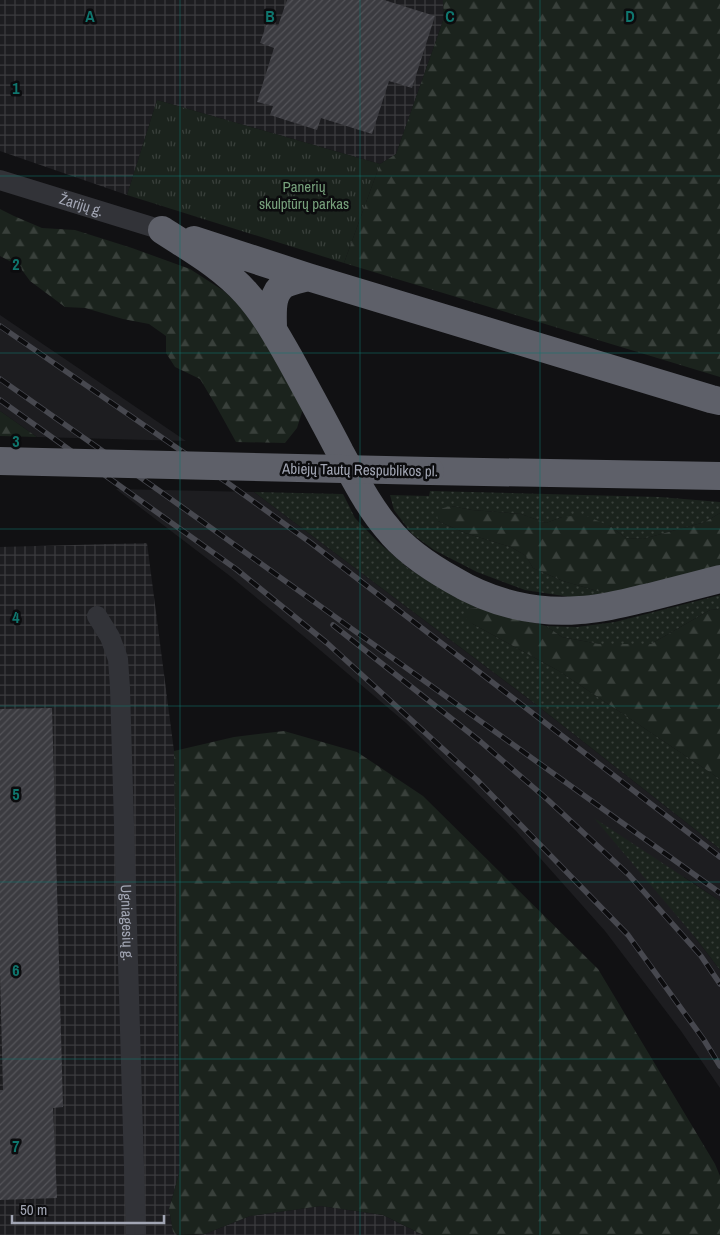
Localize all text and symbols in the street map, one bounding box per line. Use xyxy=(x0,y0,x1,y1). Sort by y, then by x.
text: A xyxy=(85,5,95,27)
text: B xyxy=(265,5,275,27)
text: C xyxy=(445,5,455,27)
text: D xyxy=(625,5,635,27)
text: 1 xyxy=(12,77,20,99)
park label: Panerių skulptūrų parkas xyxy=(259,176,349,214)
street label: Žarijų g. xyxy=(57,188,106,221)
text: 2 xyxy=(12,253,20,275)
text: 3 xyxy=(12,430,20,452)
street label: Abiejų Tautų Respublikos pl. xyxy=(281,458,438,481)
text: 4 xyxy=(12,606,20,628)
text: 5 xyxy=(12,783,20,805)
street label: Ugniagesių g. xyxy=(116,884,139,961)
text: 6 xyxy=(12,959,20,981)
text: 7 xyxy=(12,1135,20,1157)
scale bar xyxy=(12,1192,165,1224)
text: 50 m xyxy=(20,1199,47,1220)

